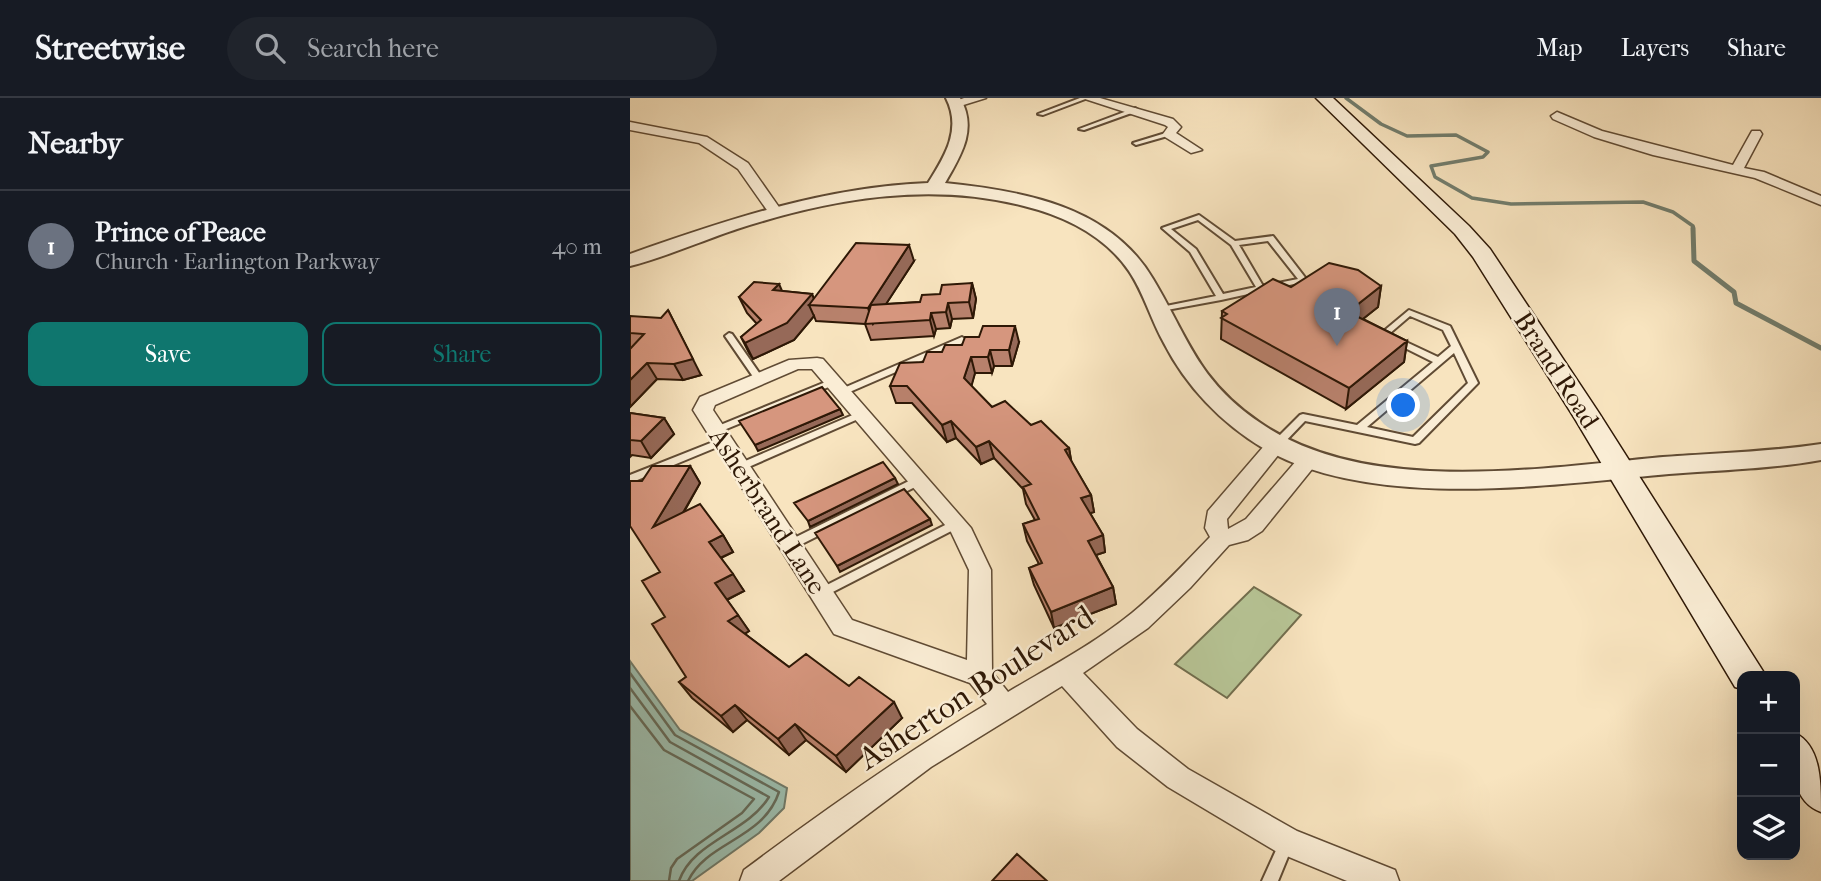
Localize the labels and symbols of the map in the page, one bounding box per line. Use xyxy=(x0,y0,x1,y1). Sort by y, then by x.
pin: 1 xyxy=(1314,288,1360,346)
street label: Brand Road xyxy=(1507,306,1606,435)
your location xyxy=(1386,388,1420,422)
street label: Asherbrand Lane xyxy=(702,422,833,600)
street label: Asherton Boulevard xyxy=(850,597,1101,778)

